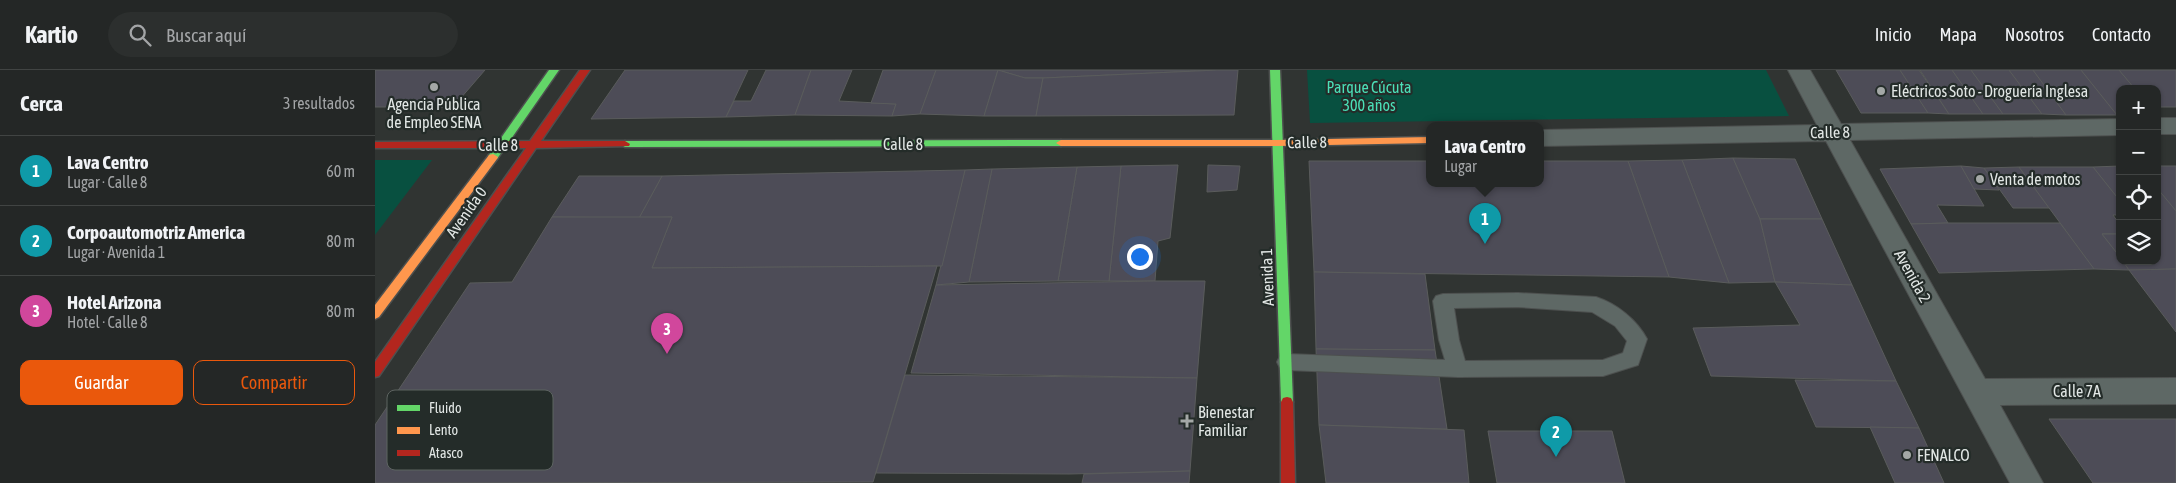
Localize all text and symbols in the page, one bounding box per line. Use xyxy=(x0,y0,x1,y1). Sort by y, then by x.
search box xyxy=(108,12,458,57)
text: Kartio xyxy=(25,21,78,48)
icon: search xyxy=(126,21,154,49)
text: Buscar aquí xyxy=(166,24,246,46)
text: Inicio xyxy=(1875,24,1911,45)
text: Mapa xyxy=(1939,24,1977,45)
text: Nosotros xyxy=(2005,24,2064,45)
text: Contacto xyxy=(2092,24,2151,45)
park label: Parque Cúcuta 300 años xyxy=(1326,78,1412,114)
marker: Agencia Pública de Empleo SENA xyxy=(428,81,440,93)
place label: Eléctricos Soto - Droguería Inglesa xyxy=(1891,82,2088,101)
marker: Eléctricos Soto - Droguería Inglesa xyxy=(1875,85,1887,97)
map controls xyxy=(2116,85,2161,265)
button: + xyxy=(2116,85,2161,130)
text: Cerca xyxy=(20,91,63,115)
text: 3 resultados xyxy=(283,94,355,112)
place label: Agencia Pública de Empleo SENA xyxy=(387,95,482,132)
popup xyxy=(1426,122,1544,187)
street label: Calle 8 xyxy=(1810,123,1850,141)
button: − xyxy=(2116,130,2161,175)
street label: Calle 8 xyxy=(1287,133,1327,151)
street label: Calle 8 xyxy=(883,135,923,153)
text: Lava Centro xyxy=(1444,135,1526,157)
street label: Calle 8 xyxy=(478,136,518,154)
text: Lava Centro xyxy=(67,151,149,173)
text: Lugar xyxy=(1444,157,1477,175)
text: 1 xyxy=(32,162,40,180)
text: 60 m xyxy=(326,162,355,180)
place label: Venta de motos xyxy=(1990,170,2081,188)
text: Lugar · Calle 8 xyxy=(67,173,147,191)
marker: Venta de motos xyxy=(1974,173,1986,185)
button: locate xyxy=(2116,175,2161,220)
street label: Avenida 0 xyxy=(442,183,490,241)
pin: 1 xyxy=(1469,203,1501,244)
button: layers xyxy=(2116,220,2161,265)
text: Corpoautomotriz America xyxy=(67,221,245,243)
text: 2 xyxy=(32,232,40,250)
text: 80 m xyxy=(326,232,355,250)
text: Lugar · Avenida 1 xyxy=(67,243,165,261)
your location xyxy=(1127,244,1153,270)
street label: Avenida 2 xyxy=(1891,246,1935,306)
street label: Avenida 1 xyxy=(1257,248,1277,306)
text: Hotel Arizona xyxy=(67,291,161,313)
text: 3 xyxy=(32,302,40,320)
text: 80 m xyxy=(326,302,355,320)
text: Hotel · Calle 8 xyxy=(67,313,148,331)
pin: 3 xyxy=(651,313,683,354)
button: Guardar xyxy=(20,360,183,405)
button: Compartir xyxy=(193,360,355,405)
street label: Calle 7A xyxy=(2053,382,2101,400)
legend xyxy=(387,390,553,470)
text: Fluido xyxy=(429,400,462,416)
place label: Bienestar Familiar xyxy=(1198,403,1254,439)
marker: Bienestar Familiar xyxy=(1180,414,1194,428)
pin: 2 xyxy=(1540,416,1572,457)
text: Lento xyxy=(429,422,458,438)
text: Atasco xyxy=(429,445,463,461)
place label: FENALCO xyxy=(1917,446,1970,464)
marker: FENALCO xyxy=(1901,449,1913,461)

